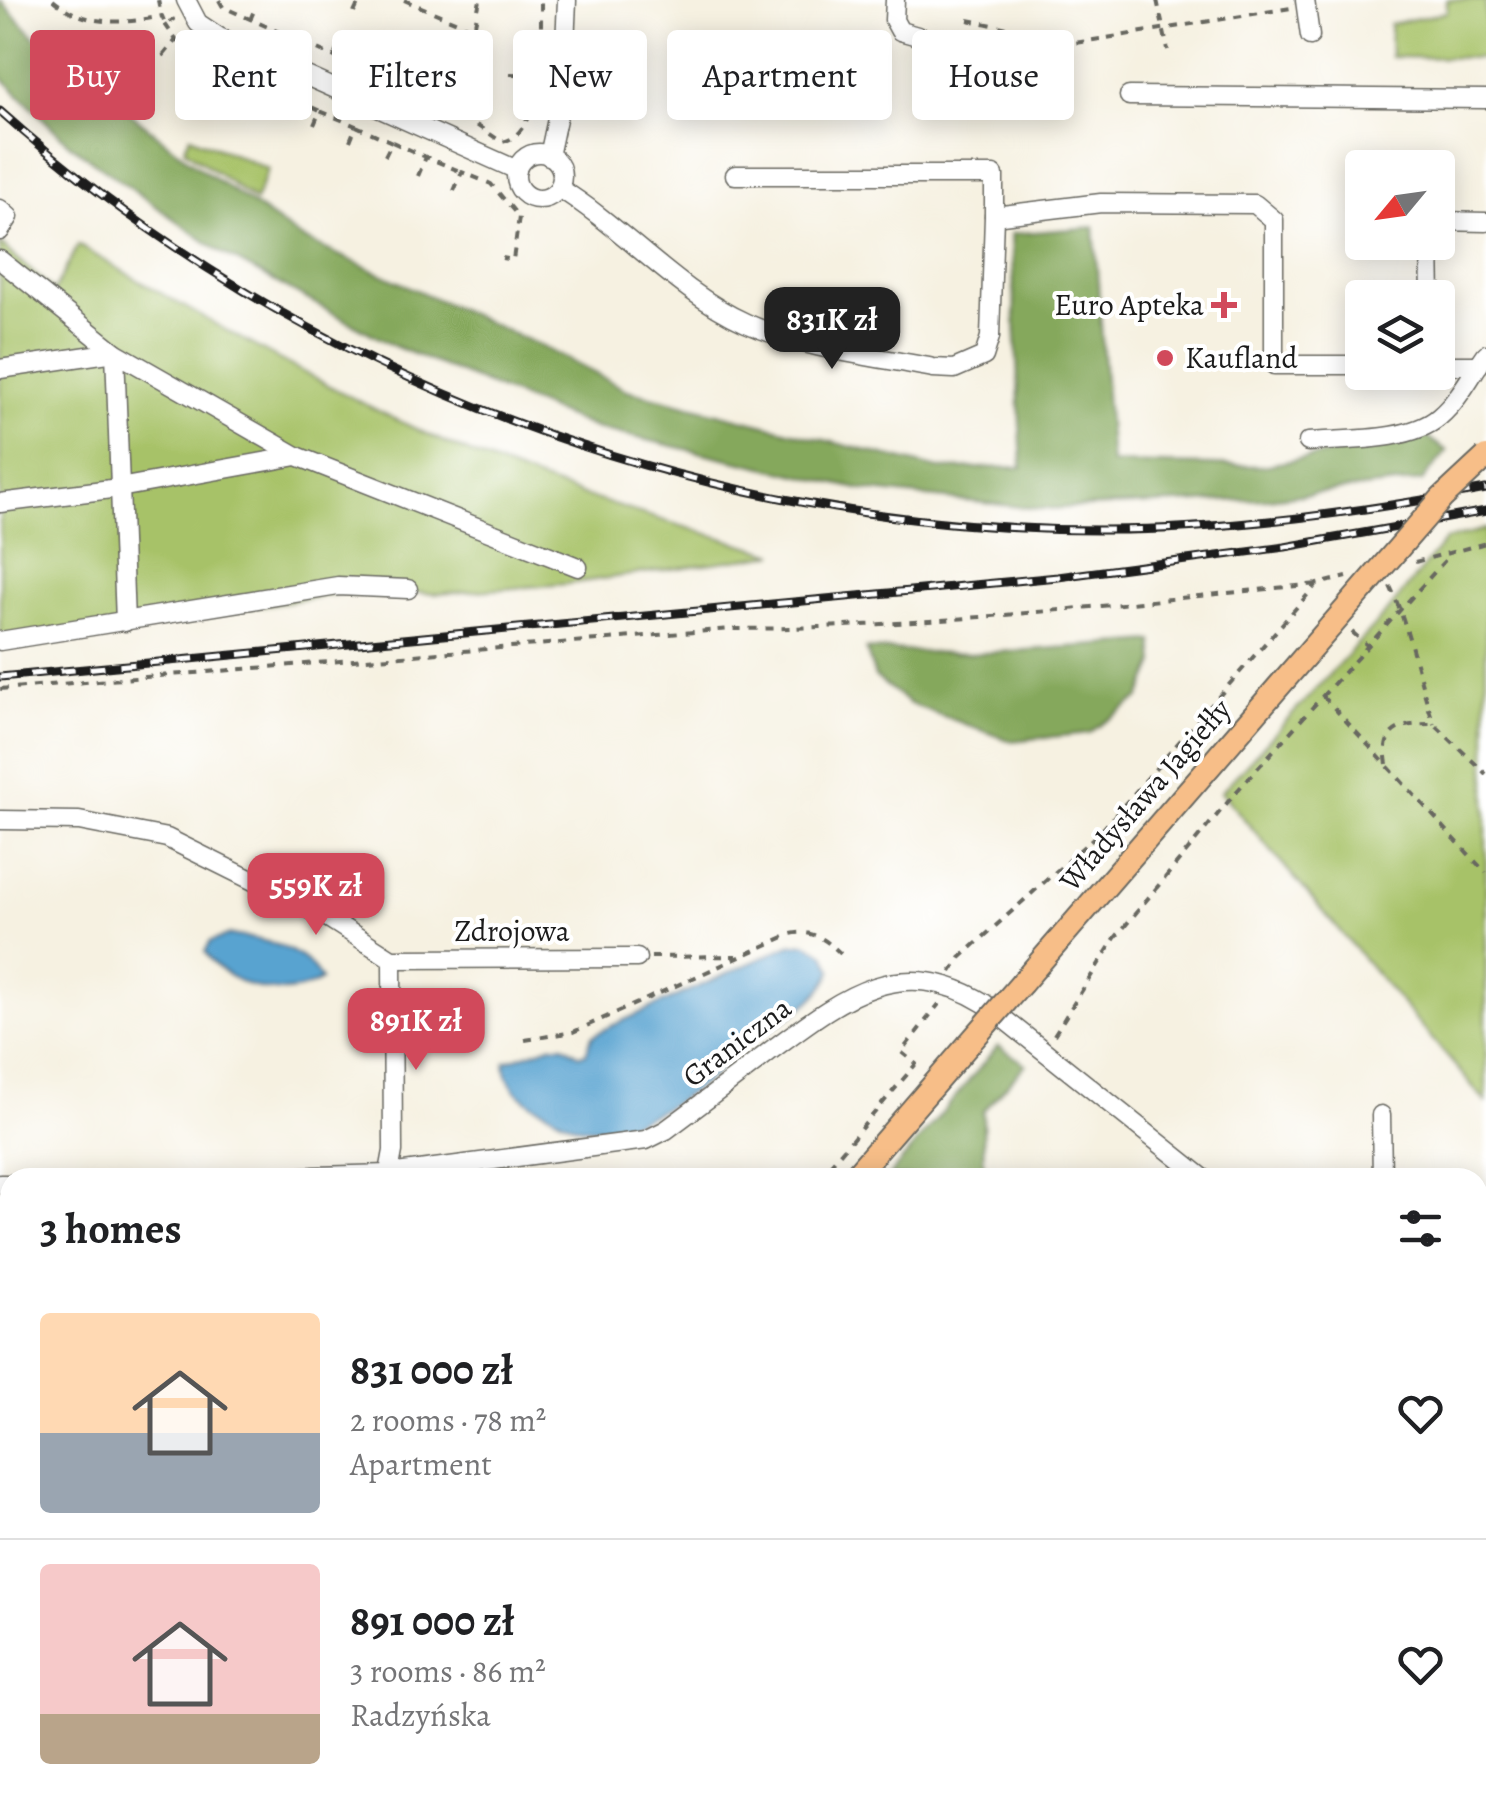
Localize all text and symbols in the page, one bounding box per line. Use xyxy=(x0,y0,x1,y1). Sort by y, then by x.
chip: Buy xyxy=(30,30,155,120)
chip: Rent xyxy=(175,30,312,120)
chip: Filters xyxy=(332,30,493,120)
chip: New xyxy=(513,30,647,120)
chip: Apartment xyxy=(667,30,892,120)
chip: House xyxy=(912,30,1074,120)
north arrow xyxy=(1345,150,1455,260)
map controls xyxy=(1345,150,1455,390)
button: layers xyxy=(1345,280,1455,390)
place label: Euro Apteka xyxy=(1054,285,1204,325)
pin: 831K zł xyxy=(740,287,924,372)
marker: Euro Apteka xyxy=(1213,294,1235,316)
text: 831K zł xyxy=(786,297,878,341)
place label: Kaufland xyxy=(1185,338,1298,378)
marker: Kaufland xyxy=(1154,347,1176,369)
street label: Władysława Jagiełły xyxy=(1050,690,1240,900)
pin: 559K zł xyxy=(224,853,408,938)
text: 559K zł xyxy=(269,863,363,907)
street label: Zdrojowa xyxy=(454,911,570,951)
pin: 891K zł xyxy=(324,988,508,1073)
street label: Graniczna xyxy=(674,988,800,1096)
text: 891K zł xyxy=(370,998,462,1042)
text: 3 homes xyxy=(40,1200,182,1257)
icon: filters xyxy=(1393,1201,1448,1256)
text: 831 000 zł xyxy=(350,1341,513,1398)
icon: home xyxy=(120,1353,240,1473)
icon: heart xyxy=(1393,1386,1448,1441)
text: 2 rooms · 78 m² xyxy=(350,1398,546,1442)
text: Apartment xyxy=(350,1442,492,1486)
text: 891 000 zł xyxy=(350,1592,515,1649)
icon: home xyxy=(120,1604,240,1724)
icon: heart xyxy=(1393,1637,1448,1692)
text: 3 rooms · 86 m² xyxy=(350,1649,546,1693)
text: Radzyńska xyxy=(350,1693,491,1737)

